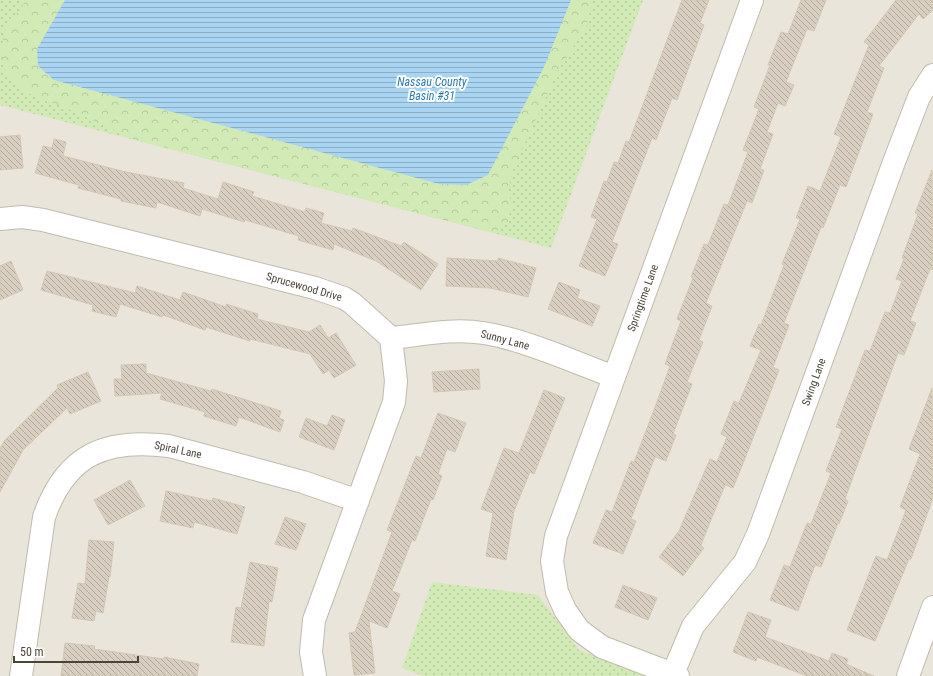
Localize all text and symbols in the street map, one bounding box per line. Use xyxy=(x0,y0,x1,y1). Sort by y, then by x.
water label: Nassau County Basin #31 xyxy=(397,75,468,103)
street label: Springtime Lane xyxy=(625,263,661,333)
street label: Sprucewood Drive xyxy=(265,270,343,304)
street label: Sunny Lane xyxy=(479,327,531,353)
street label: Swing Lane xyxy=(799,356,829,408)
street label: Spiral Lane xyxy=(153,439,203,461)
scale bar xyxy=(14,638,138,664)
text: 50 m xyxy=(20,645,44,659)

